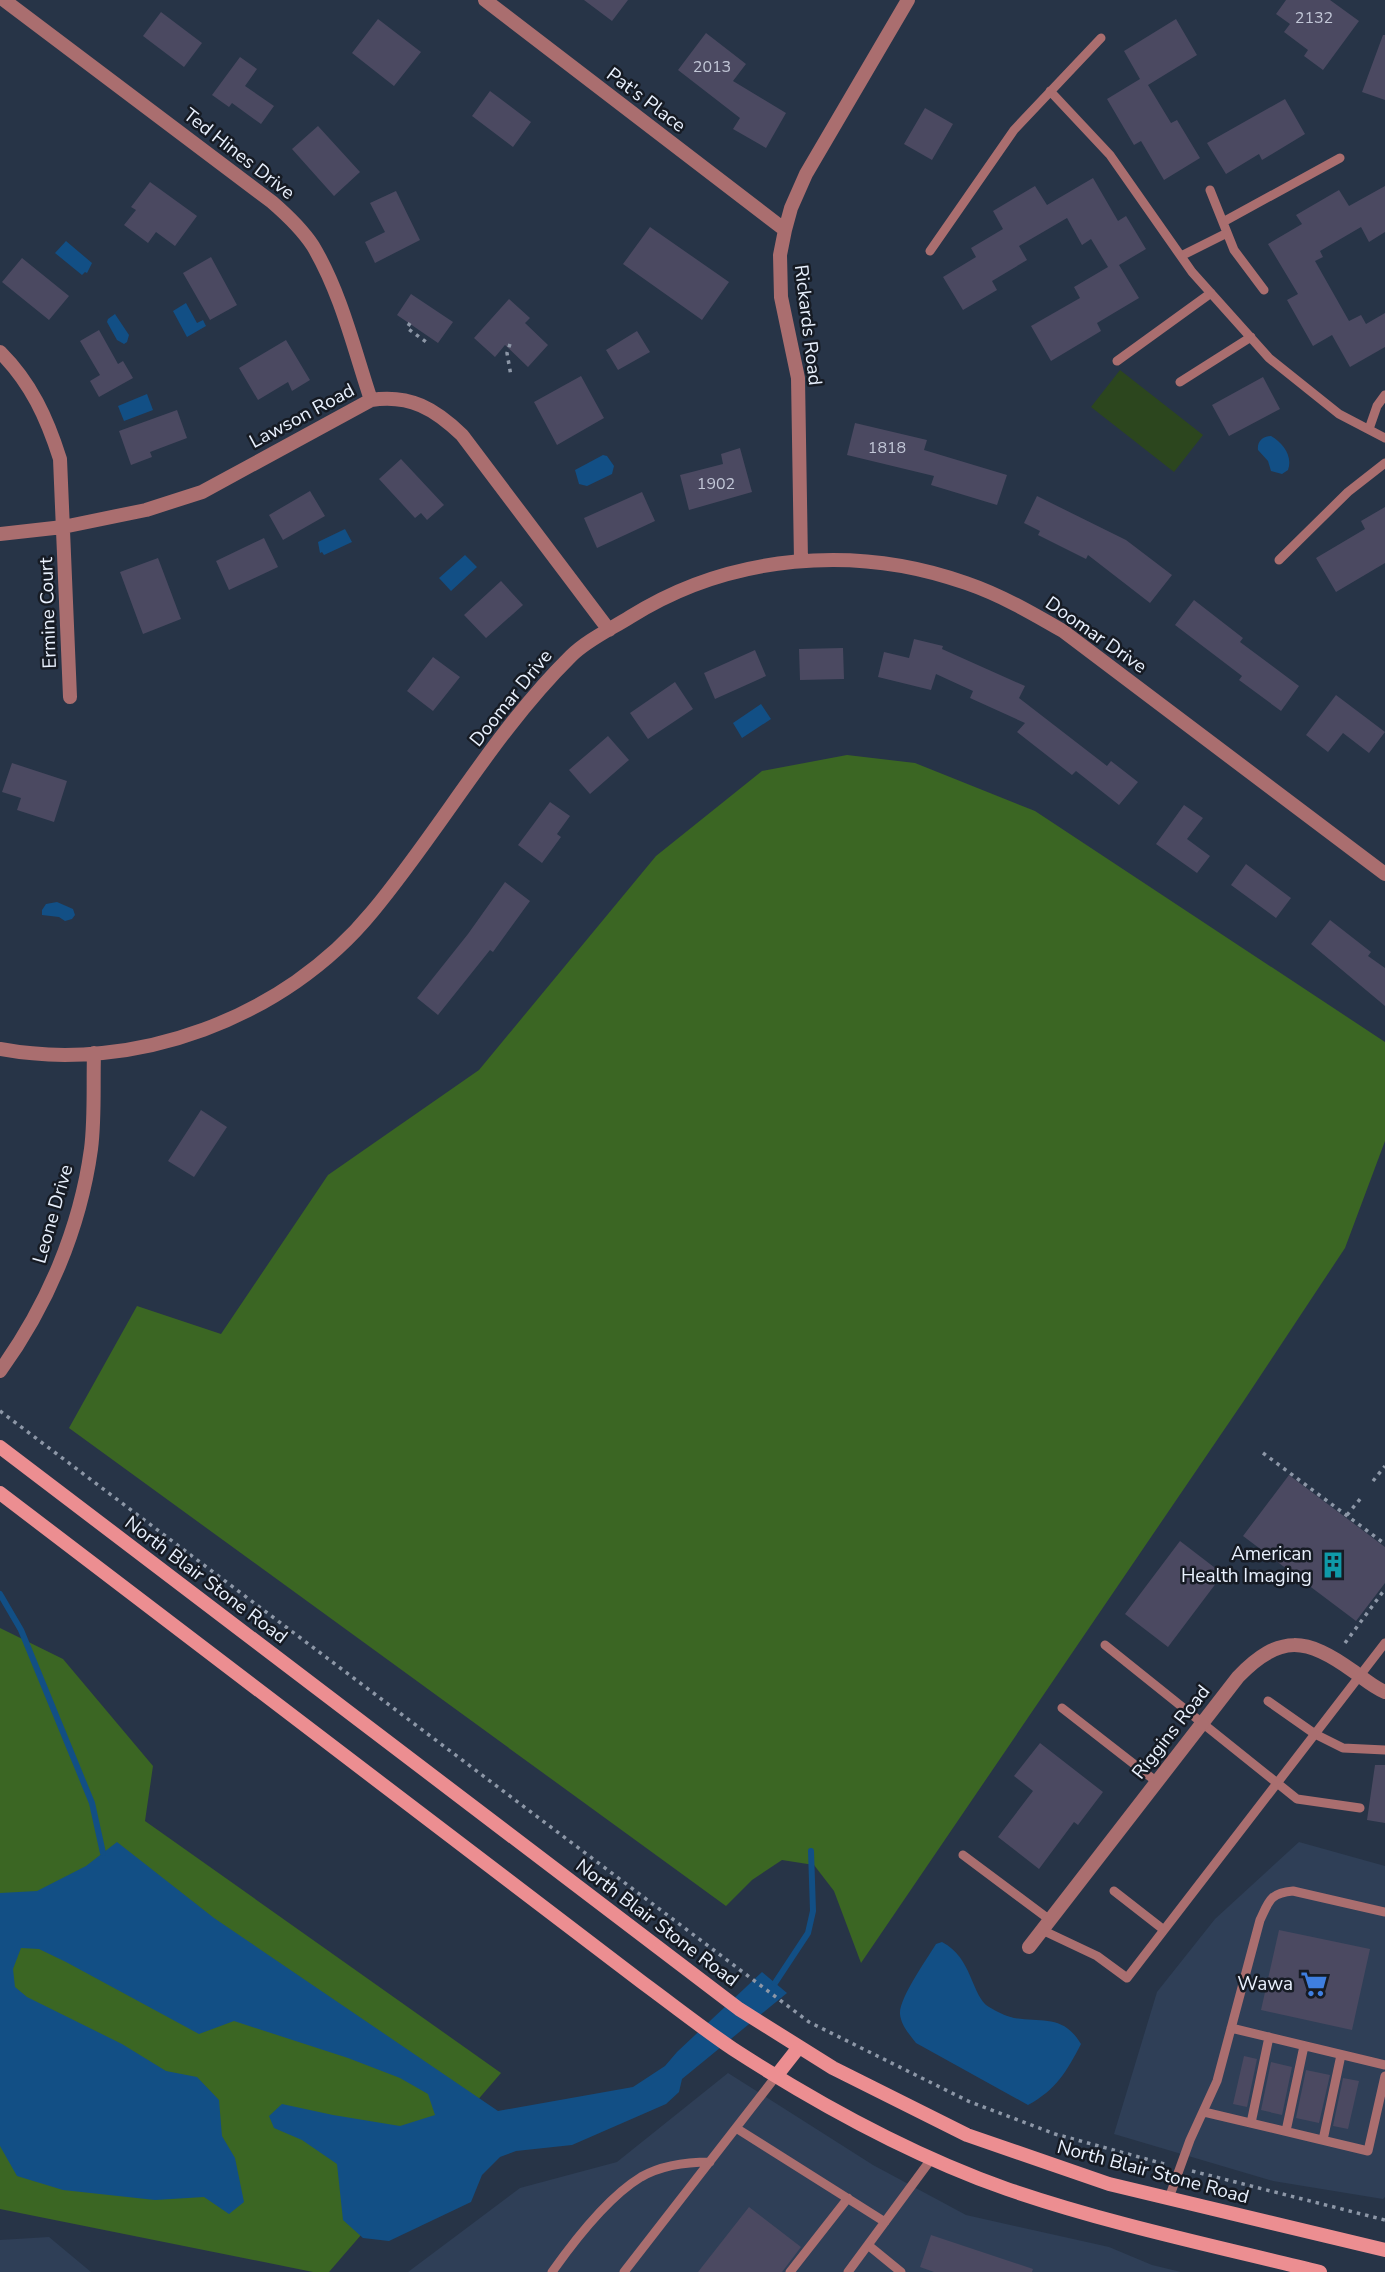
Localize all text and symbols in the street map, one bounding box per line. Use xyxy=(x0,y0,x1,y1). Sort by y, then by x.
house number: 2132 xyxy=(1295,7,1333,29)
house number: 2013 xyxy=(693,56,731,78)
street label: Pat's Place xyxy=(601,62,691,138)
street label: Ted Hines Drive xyxy=(178,102,300,206)
street label: Rickards Road xyxy=(788,263,828,387)
street label: Lawson Road xyxy=(245,377,359,455)
house number: 1818 xyxy=(868,437,906,459)
house number: 1902 xyxy=(697,473,735,495)
street label: Ermine Court xyxy=(33,556,63,669)
street label: Doomar Drive xyxy=(1040,590,1152,680)
street label: Doomar Drive xyxy=(464,644,558,752)
street label: Leone Drive xyxy=(26,1162,80,1266)
street label: North Blair Stone Road xyxy=(119,1510,293,1650)
place label: American Health Imaging xyxy=(1181,1541,1312,1589)
building icon: American Health Imaging xyxy=(1318,1550,1348,1580)
street label: Riggins Road xyxy=(1126,1680,1216,1784)
street label: North Blair Stone Road xyxy=(570,1853,744,1993)
supermarket icon: Wawa xyxy=(1299,1969,1329,1999)
place label: Wawa xyxy=(1237,1971,1293,1997)
street label: North Blair Stone Road xyxy=(1054,2134,1252,2210)

